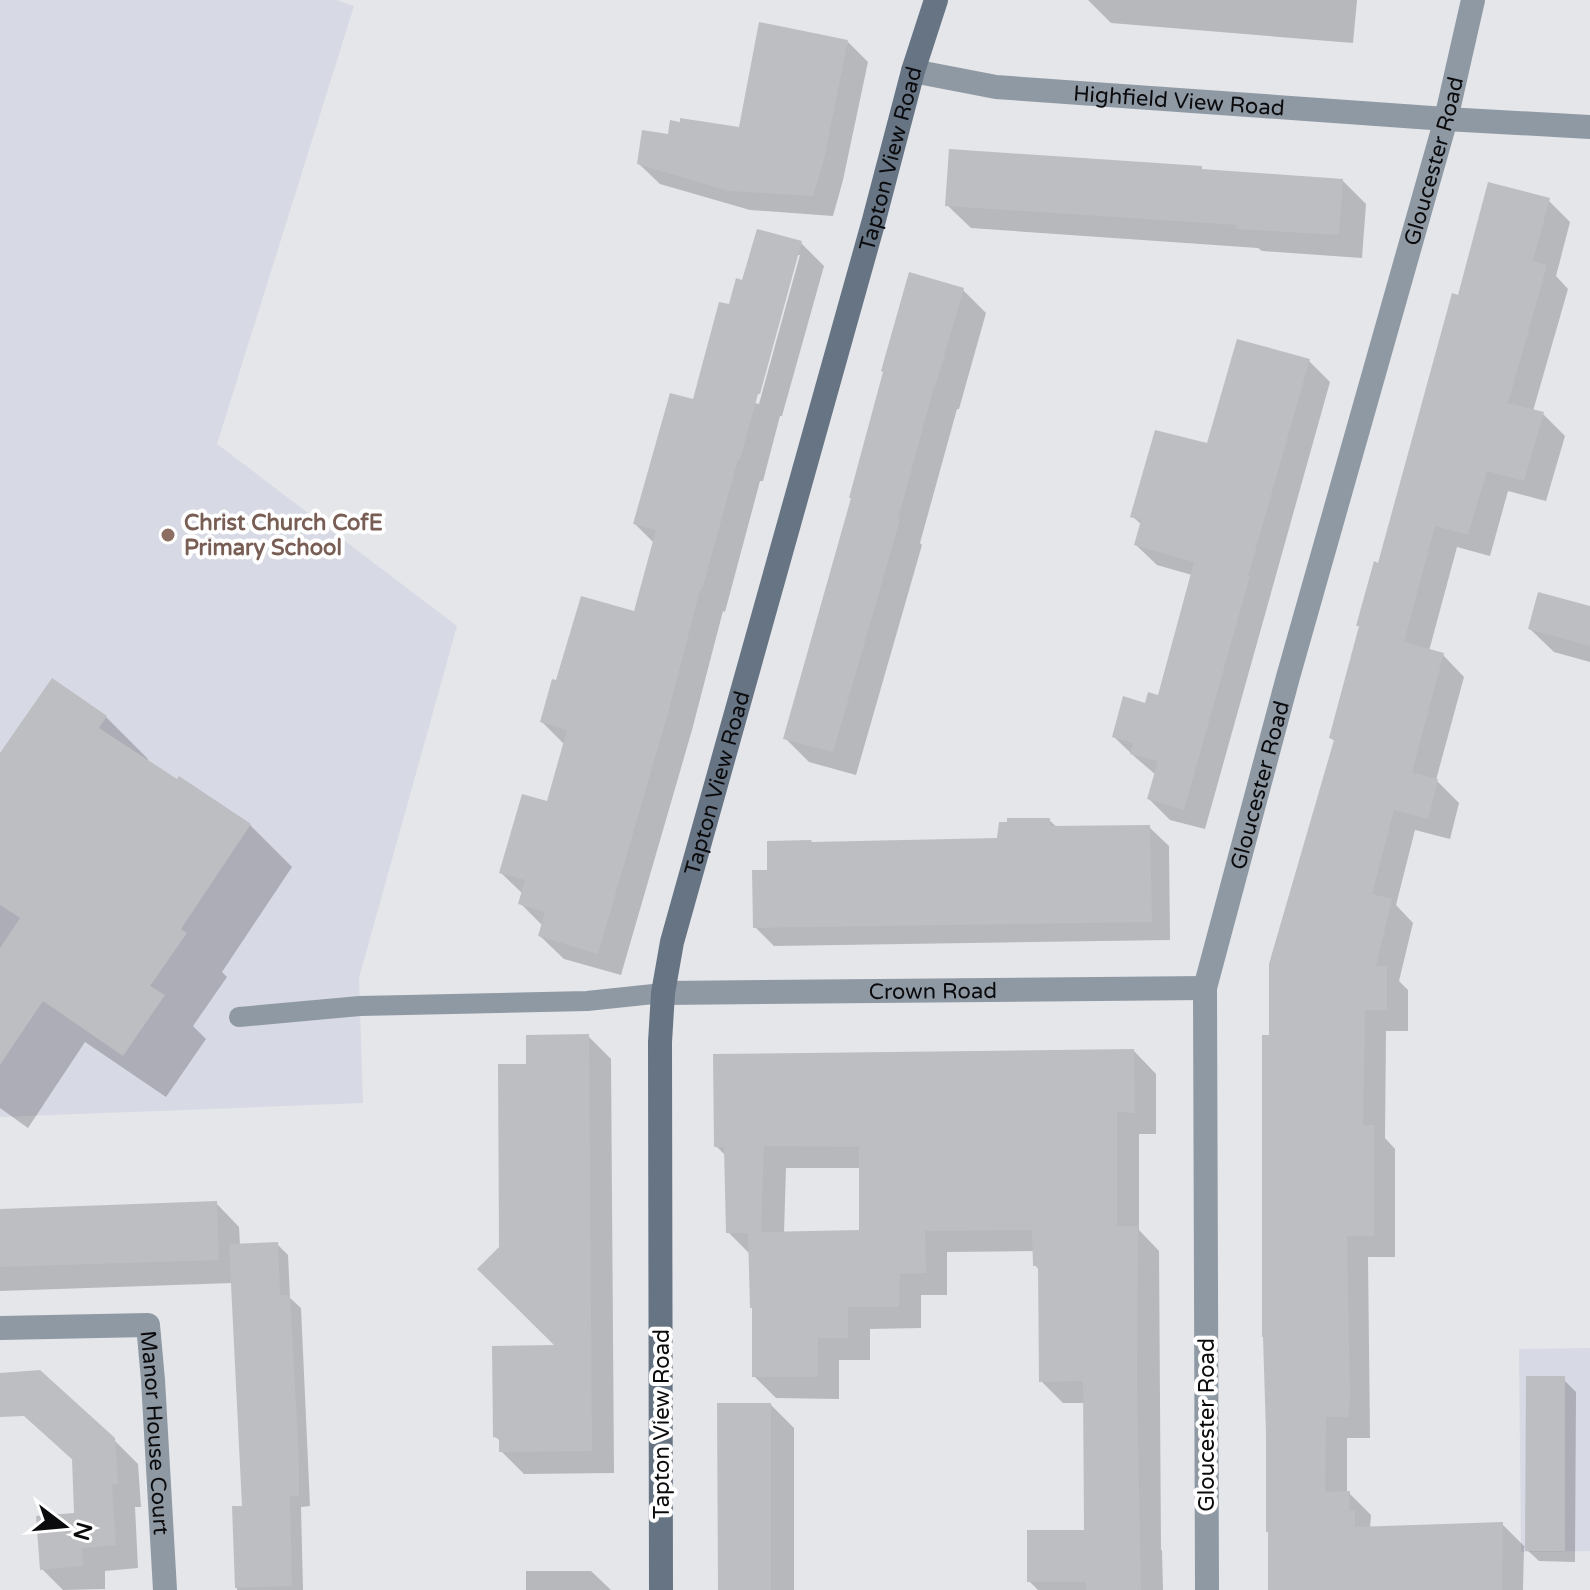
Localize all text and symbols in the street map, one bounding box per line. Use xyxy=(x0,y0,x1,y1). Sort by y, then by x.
street label: Tapton View Road xyxy=(854,64,928,254)
street label: Gloucester Road xyxy=(1399,74,1469,249)
street label: Highfield View Road xyxy=(1072,81,1286,121)
place label: Christ Church CofE Primary School xyxy=(184,510,383,561)
marker: Christ Church CofE Primary School xyxy=(159,526,177,544)
street label: Tapton View Road xyxy=(679,688,756,878)
street label: Gloucester Road xyxy=(1225,698,1295,873)
street label: Crown Road xyxy=(869,978,997,1005)
street label: Manor House Court xyxy=(135,1329,174,1536)
street label: Tapton View Road xyxy=(649,1329,675,1519)
street label: Gloucester Road xyxy=(1194,1338,1220,1512)
north arrow xyxy=(24,1486,104,1566)
text: N xyxy=(67,1519,97,1543)

